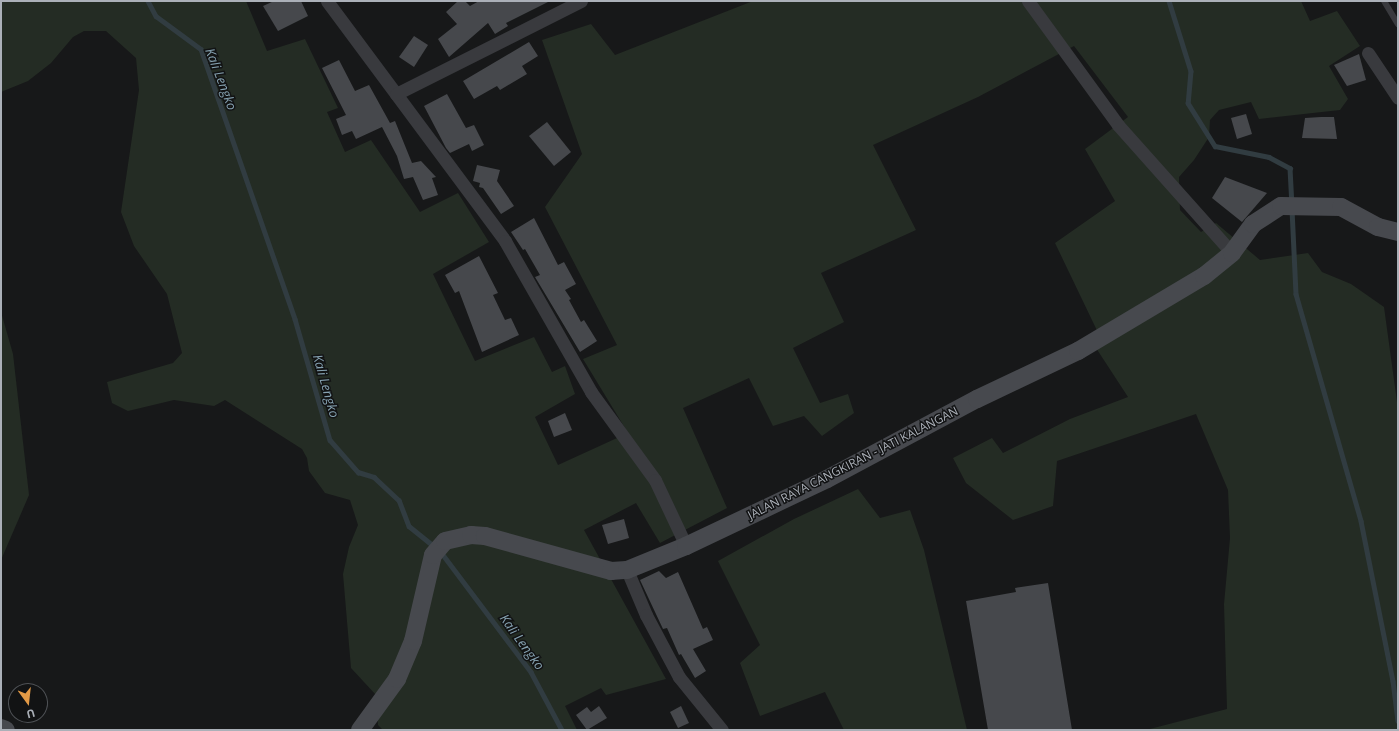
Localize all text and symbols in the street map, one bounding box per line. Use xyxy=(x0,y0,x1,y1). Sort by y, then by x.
water label: Kali Lengko xyxy=(202,46,240,112)
water label: Kali Lengko xyxy=(310,353,342,419)
street label: JALAN RAYA CANGKIRAN - JATI KALANGAN xyxy=(745,403,961,523)
water label: Kali Lengko xyxy=(497,611,547,673)
north arrow xyxy=(8,683,48,723)
text: U xyxy=(25,706,37,722)

